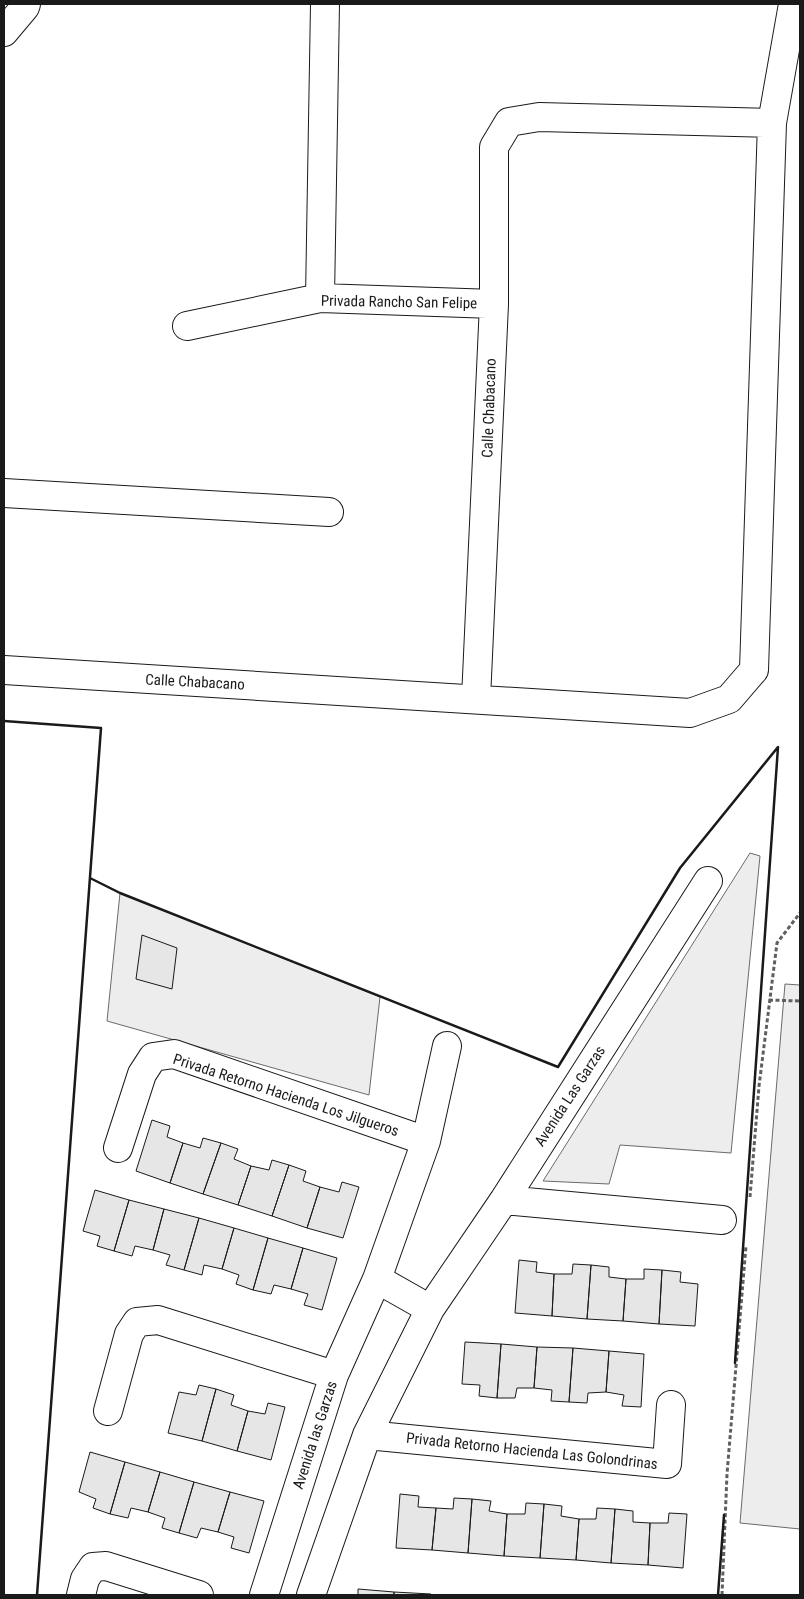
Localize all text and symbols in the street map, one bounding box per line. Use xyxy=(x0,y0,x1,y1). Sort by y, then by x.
street label: Privada Rancho San Felipe xyxy=(321,292,477,312)
street label: Calle Chabacano xyxy=(478,358,500,458)
street label: Calle Chabacano xyxy=(145,670,245,694)
street label: Avenida Las Garzas xyxy=(531,1042,609,1150)
street label: Privada Retorno Hacienda Los Jilgueros xyxy=(171,1050,401,1140)
street label: Avenida las Garzas xyxy=(289,1379,341,1491)
street label: Privada Retorno Hacienda Las Golondrinas xyxy=(405,1429,659,1473)

